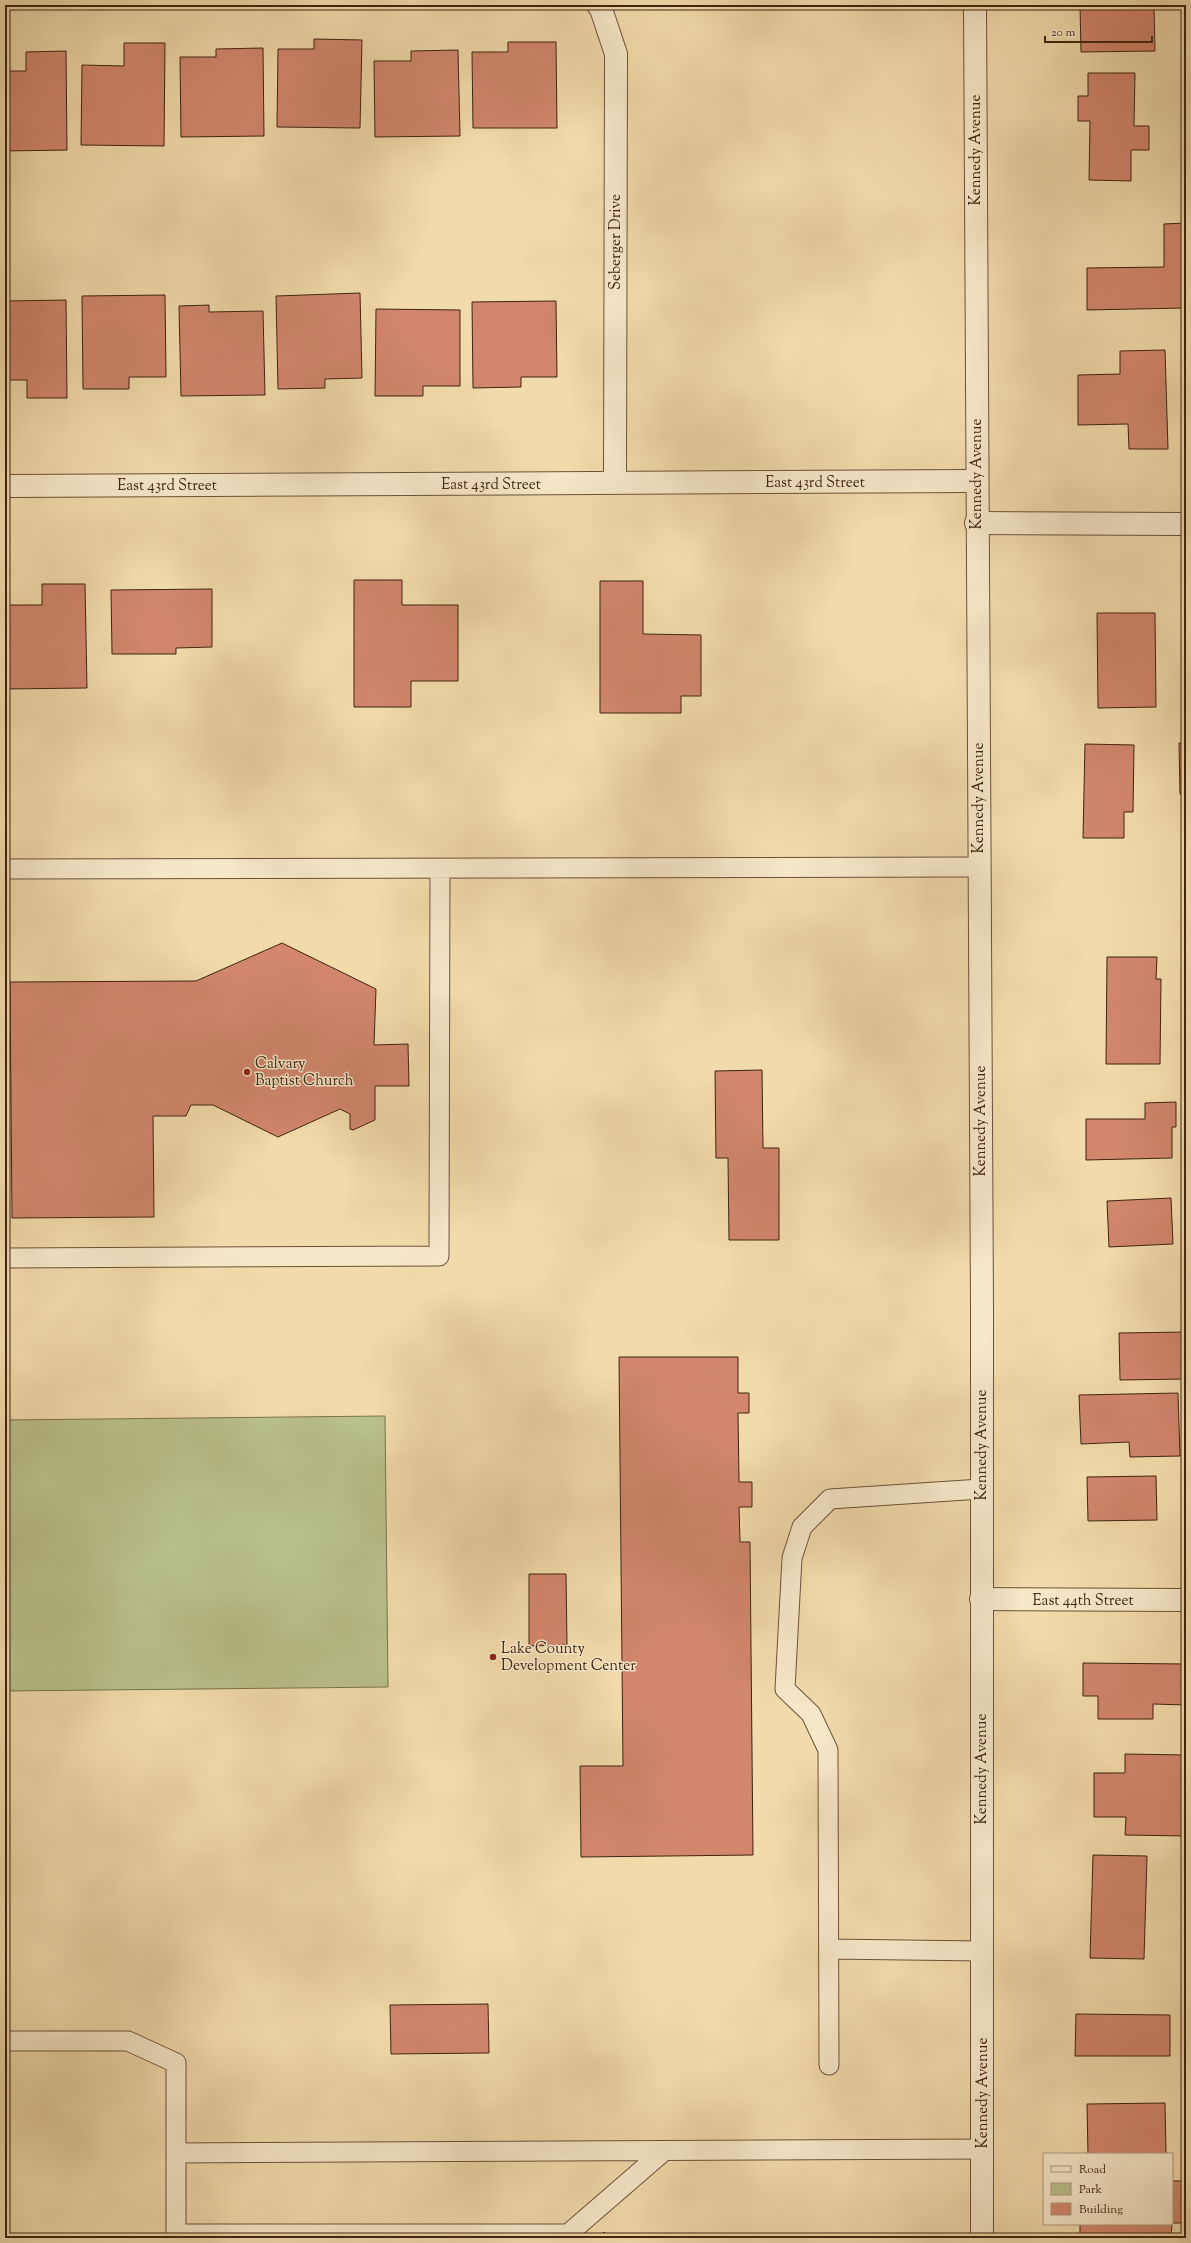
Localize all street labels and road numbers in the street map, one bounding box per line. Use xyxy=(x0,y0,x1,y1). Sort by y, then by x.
street label: Kennedy Avenue xyxy=(966,95,987,205)
street label: Seberger Drive xyxy=(606,194,627,290)
street label: Kennedy Avenue xyxy=(967,419,988,529)
street label: East 43rd Street xyxy=(765,473,865,494)
street label: East 43rd Street xyxy=(441,475,541,496)
street label: East 43rd Street xyxy=(117,476,217,497)
street label: Kennedy Avenue xyxy=(969,743,990,853)
street label: Kennedy Avenue xyxy=(971,1066,992,1176)
street label: Kennedy Avenue xyxy=(972,1390,993,1500)
street label: East 44th Street xyxy=(1032,1591,1134,1612)
street label: Kennedy Avenue xyxy=(972,1714,993,1824)
street label: Kennedy Avenue xyxy=(973,2038,994,2148)

